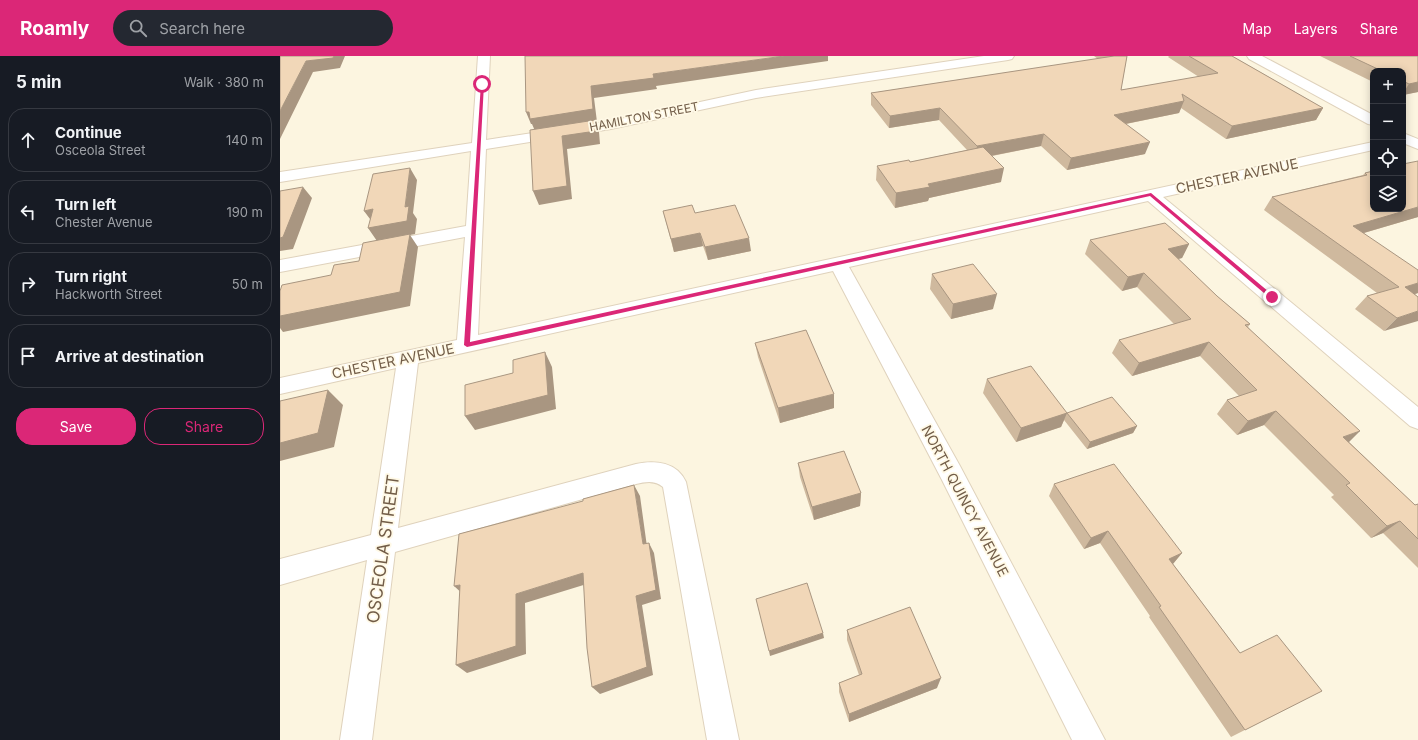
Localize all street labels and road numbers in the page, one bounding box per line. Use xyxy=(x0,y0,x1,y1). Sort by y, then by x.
street label: HAMILTON STREET xyxy=(588,98,700,134)
street label: CHESTER AVENUE xyxy=(1174,154,1300,197)
street label: CHESTER AVENUE xyxy=(330,339,456,382)
street label: NORTH QUINCY AVENUE xyxy=(918,422,1013,579)
street label: OSCEOLA STREET xyxy=(363,473,403,625)

